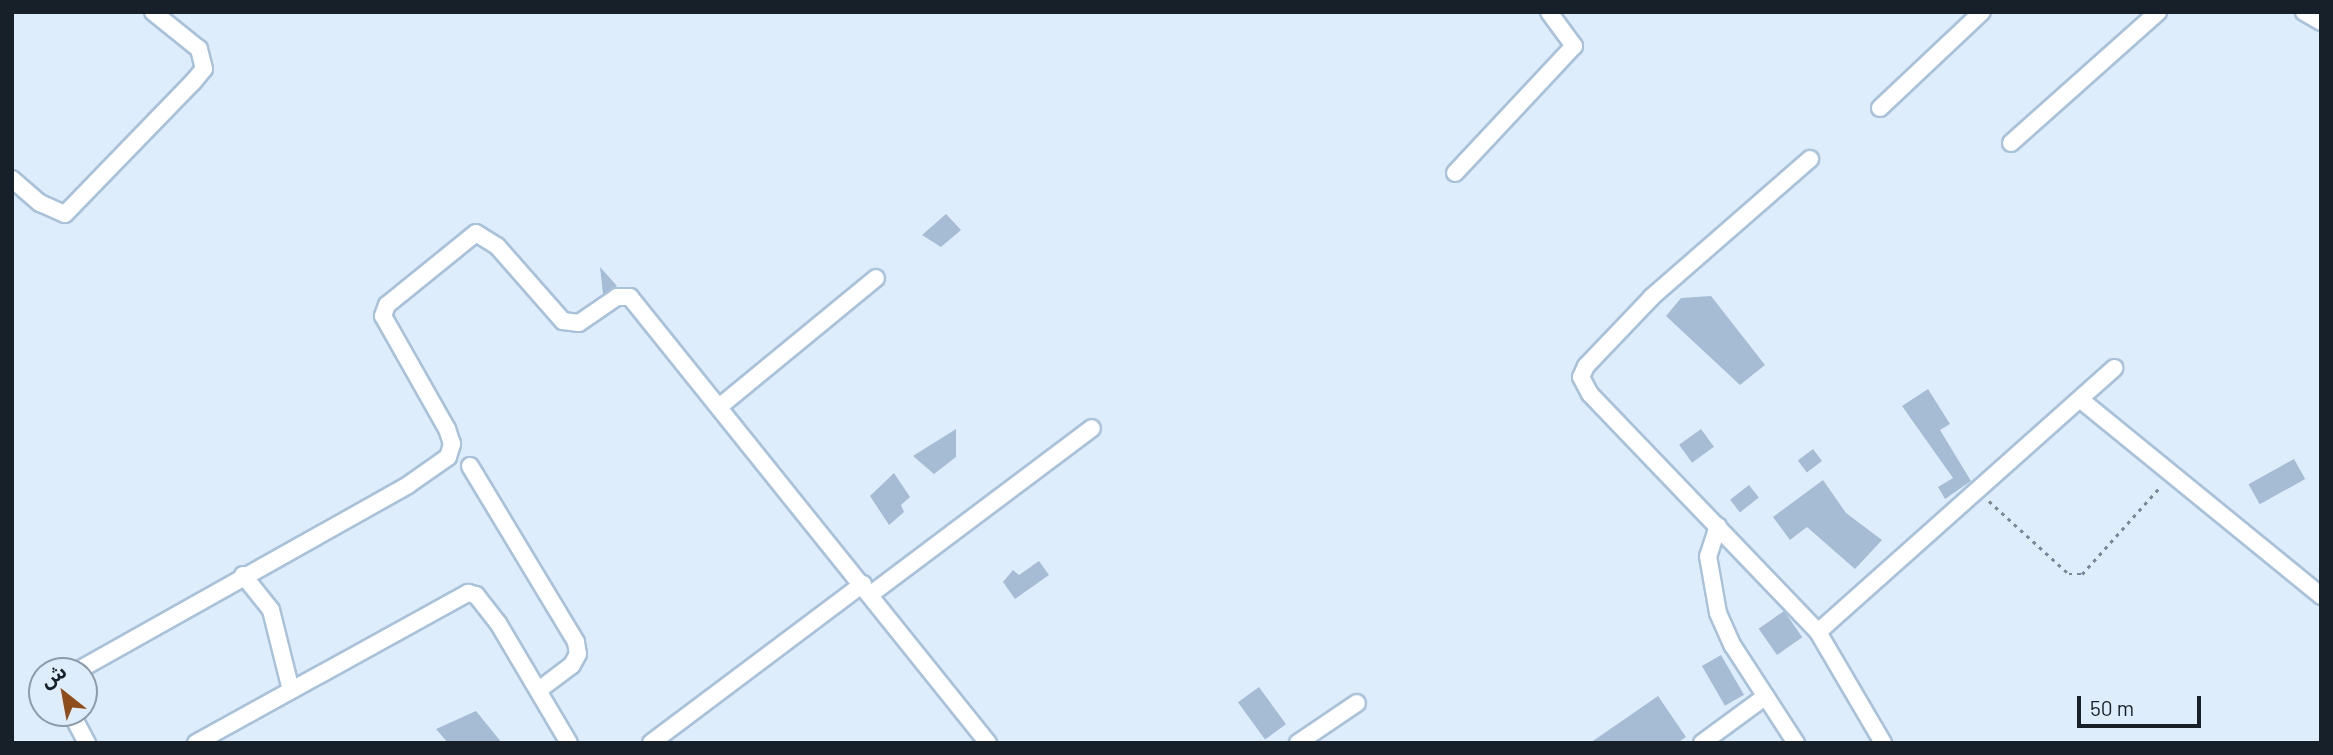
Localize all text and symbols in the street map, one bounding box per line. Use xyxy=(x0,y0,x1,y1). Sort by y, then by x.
north arrow xyxy=(28,657,98,727)
text: ش xyxy=(36,659,70,692)
scale bar xyxy=(2081,682,2205,726)
text: 50 m xyxy=(2090,695,2134,720)

